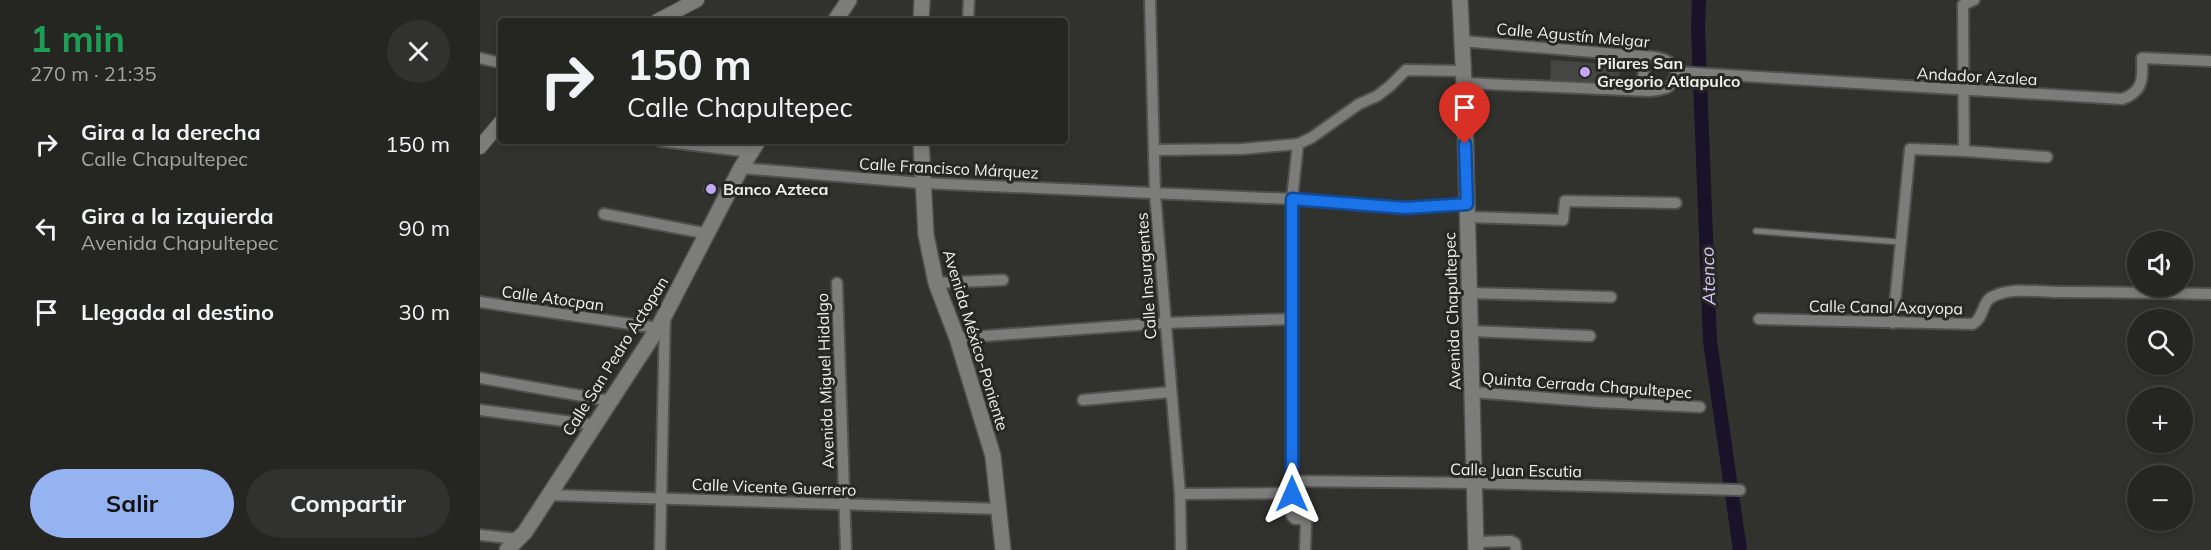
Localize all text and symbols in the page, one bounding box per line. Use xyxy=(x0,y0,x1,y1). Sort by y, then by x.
text: 1 min xyxy=(30,16,125,61)
street label: Calle Agustín Melgar xyxy=(1496,18,1650,52)
button: close xyxy=(387,20,450,83)
text: 150 m xyxy=(627,38,752,91)
icon: right xyxy=(528,42,606,120)
place label: Pilares San Gregorio Atlapulco xyxy=(1597,53,1740,91)
text: 270 m · 21:35 xyxy=(30,61,156,86)
street label: Andador Azalea xyxy=(1916,63,2038,89)
marker: Pilares San Gregorio Atlapulco xyxy=(1578,65,1592,79)
pin xyxy=(1439,82,1490,144)
text: Calle Chapultepec xyxy=(627,90,853,124)
icon: arrive xyxy=(1448,91,1481,124)
text: Gira a la derecha xyxy=(81,118,261,146)
icon: right xyxy=(30,128,63,161)
text: 150 m xyxy=(385,130,450,158)
text: Calle Chapultepec xyxy=(81,146,248,171)
street label: Calle Francisco Márquez xyxy=(859,153,1039,183)
place label: Banco Azteca xyxy=(723,179,828,199)
marker: Banco Azteca xyxy=(704,182,718,196)
text: Gira a la izquierda xyxy=(81,202,274,230)
icon: left xyxy=(30,212,63,245)
street label: Calle Insurgentes xyxy=(1132,212,1160,340)
text: 90 m xyxy=(399,214,450,242)
text: Avenida Chapultepec xyxy=(81,230,279,255)
map controls xyxy=(2127,231,2193,531)
button: sound xyxy=(2127,231,2193,297)
street label: Avenida Chapultepec xyxy=(1439,232,1465,390)
water label: Atenco xyxy=(1695,246,1721,307)
street label: Avenida México-Poniente xyxy=(939,247,1013,433)
street label: Calle San Pedro Actopan xyxy=(558,273,672,439)
street label: Calle Atocpan xyxy=(500,281,606,315)
street label: Avenida Miguel Hidalgo xyxy=(812,293,838,469)
icon: arrive xyxy=(30,296,63,329)
street label: Calle Canal Axayopa xyxy=(1809,296,1963,318)
text: Llegada al destino xyxy=(81,298,274,326)
text: 30 m xyxy=(399,298,450,326)
button: search xyxy=(2127,309,2193,375)
street label: Quinta Cerrada Chapultepec xyxy=(1481,368,1693,402)
button: + xyxy=(2127,387,2193,453)
street label: Calle Juan Escutia xyxy=(1450,459,1582,481)
position arrow xyxy=(1260,462,1324,526)
button: − xyxy=(2127,465,2193,531)
button: Salir xyxy=(30,469,234,538)
button: Compartir xyxy=(246,469,450,538)
street label: Calle Vicente Guerrero xyxy=(691,474,857,500)

